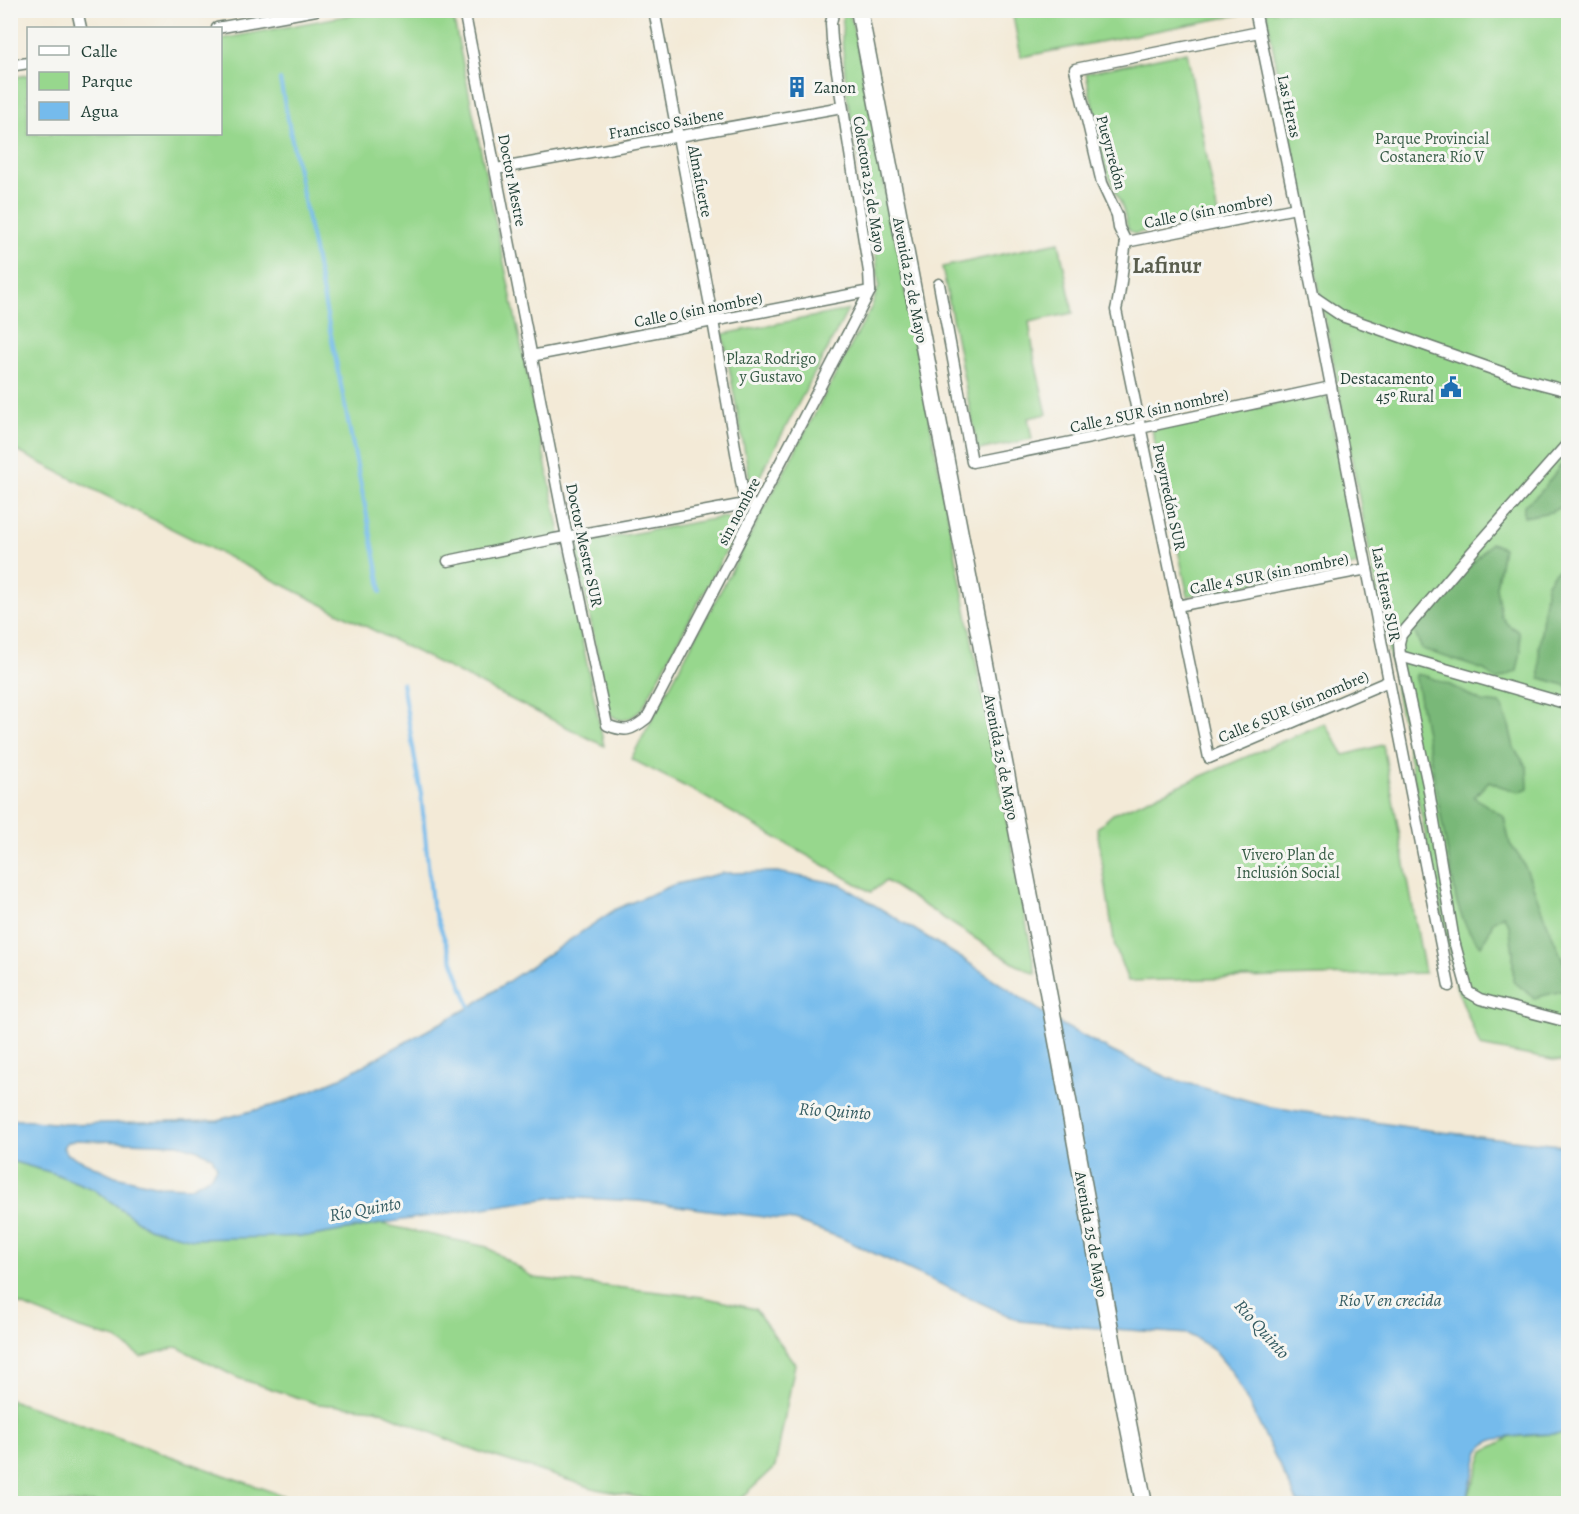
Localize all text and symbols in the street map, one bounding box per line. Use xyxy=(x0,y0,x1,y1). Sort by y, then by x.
legend xyxy=(27,27,222,135)
text: Calle xyxy=(81,39,118,63)
text: Parque xyxy=(81,69,133,93)
street label: Las Heras xyxy=(1272,73,1306,140)
building icon: Zanon xyxy=(785,75,809,99)
place label: Zanon xyxy=(814,77,856,99)
text: Agua xyxy=(80,99,119,123)
street label: Francisco Saibene xyxy=(607,103,726,145)
street label: Pueyrredón xyxy=(1091,113,1132,192)
street label: Colectora 25 de Mayo xyxy=(847,115,891,254)
park label: Parque Provincial Costanera Río V xyxy=(1375,128,1489,168)
street label: Doctor Mestre xyxy=(492,132,532,228)
street label: Almafuerte xyxy=(682,142,718,219)
street label: Calle 0 (sin nombre) xyxy=(1142,188,1274,234)
street label: Avenida 25 de Mayo xyxy=(887,215,933,345)
district label: Lafinur xyxy=(1132,251,1202,281)
street label: Calle 0 (sin nombre) xyxy=(632,287,764,333)
park label: Plaza Rodrigo y Gustavo xyxy=(726,348,816,388)
place label: Destacamento 45º Rural xyxy=(1340,368,1434,408)
public building icon: Destacamento 45º Rural xyxy=(1439,375,1463,399)
street label: Calle 2 SUR (sin nombre) xyxy=(1068,383,1231,439)
street label: Pueyrredón SUR xyxy=(1147,442,1191,553)
street label: sin nombre xyxy=(712,474,766,549)
street label: Doctor Mestre SUR xyxy=(560,481,608,609)
street label: Las Heras SUR xyxy=(1366,545,1406,644)
street label: Calle 4 SUR (sin nombre) xyxy=(1188,548,1350,600)
street label: Calle 6 SUR (sin nombre) xyxy=(1215,665,1372,749)
street label: Avenida 25 de Mayo xyxy=(978,692,1024,822)
park label: Vivero Plan de Inclusión Social xyxy=(1236,844,1340,884)
water label: Río Quinto xyxy=(798,1097,872,1125)
street label: Avenida 25 de Mayo xyxy=(1069,1168,1113,1299)
water label: Río Quinto xyxy=(327,1191,403,1227)
water label: Río V en crecida xyxy=(1338,1288,1442,1312)
water label: Río Quinto xyxy=(1229,1294,1295,1364)

